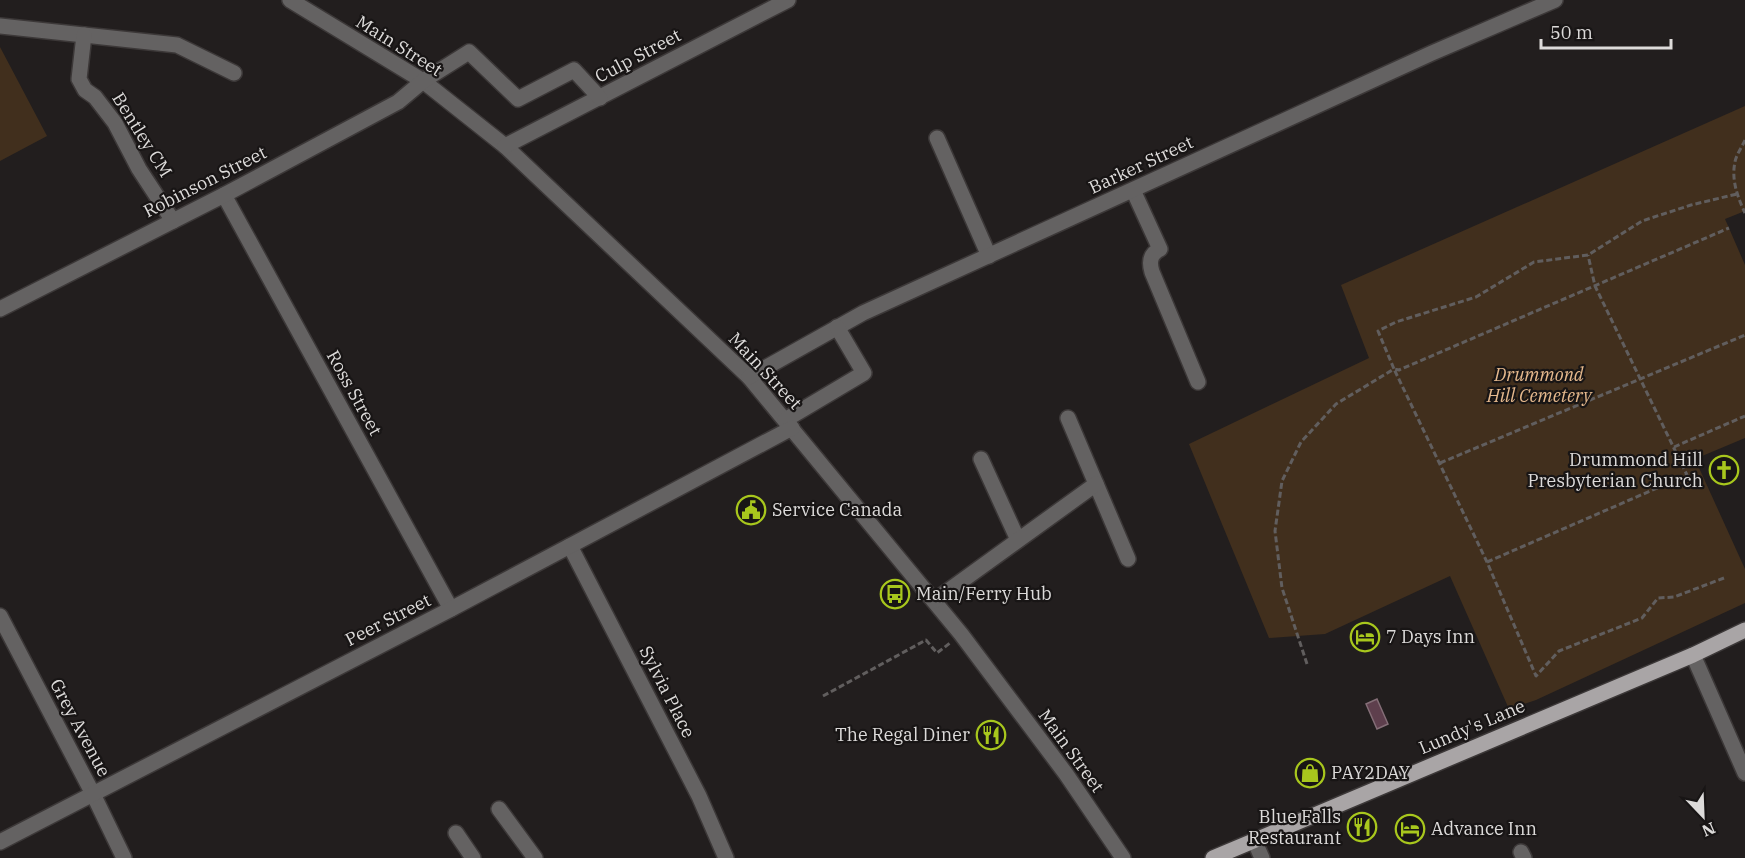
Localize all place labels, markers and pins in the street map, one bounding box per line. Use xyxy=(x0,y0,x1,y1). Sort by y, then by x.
place label: Drummond Hill Presbyterian Church xyxy=(1528,448,1703,492)
church icon: Drummond Hill Presbyterian Church xyxy=(1708,454,1740,486)
public building icon: Service Canada xyxy=(735,494,767,526)
place label: Service Canada xyxy=(772,498,903,521)
bus stop icon: Main/Ferry Hub xyxy=(879,578,911,610)
place label: Main/Ferry Hub xyxy=(916,582,1052,605)
hotel icon: 7 Days Inn xyxy=(1349,621,1381,653)
place label: 7 Days Inn xyxy=(1386,625,1475,648)
restaurant icon: The Regal Diner xyxy=(975,719,1007,751)
place label: The Regal Diner xyxy=(835,723,970,746)
shop icon: PAY2DAY xyxy=(1294,757,1326,789)
place label: PAY2DAY xyxy=(1331,761,1411,784)
place label: Blue Falls Restaurant xyxy=(1248,805,1341,849)
restaurant icon: Blue Falls Restaurant xyxy=(1346,811,1378,843)
hotel icon: Advance Inn xyxy=(1394,813,1426,845)
place label: Advance Inn xyxy=(1431,817,1537,840)

